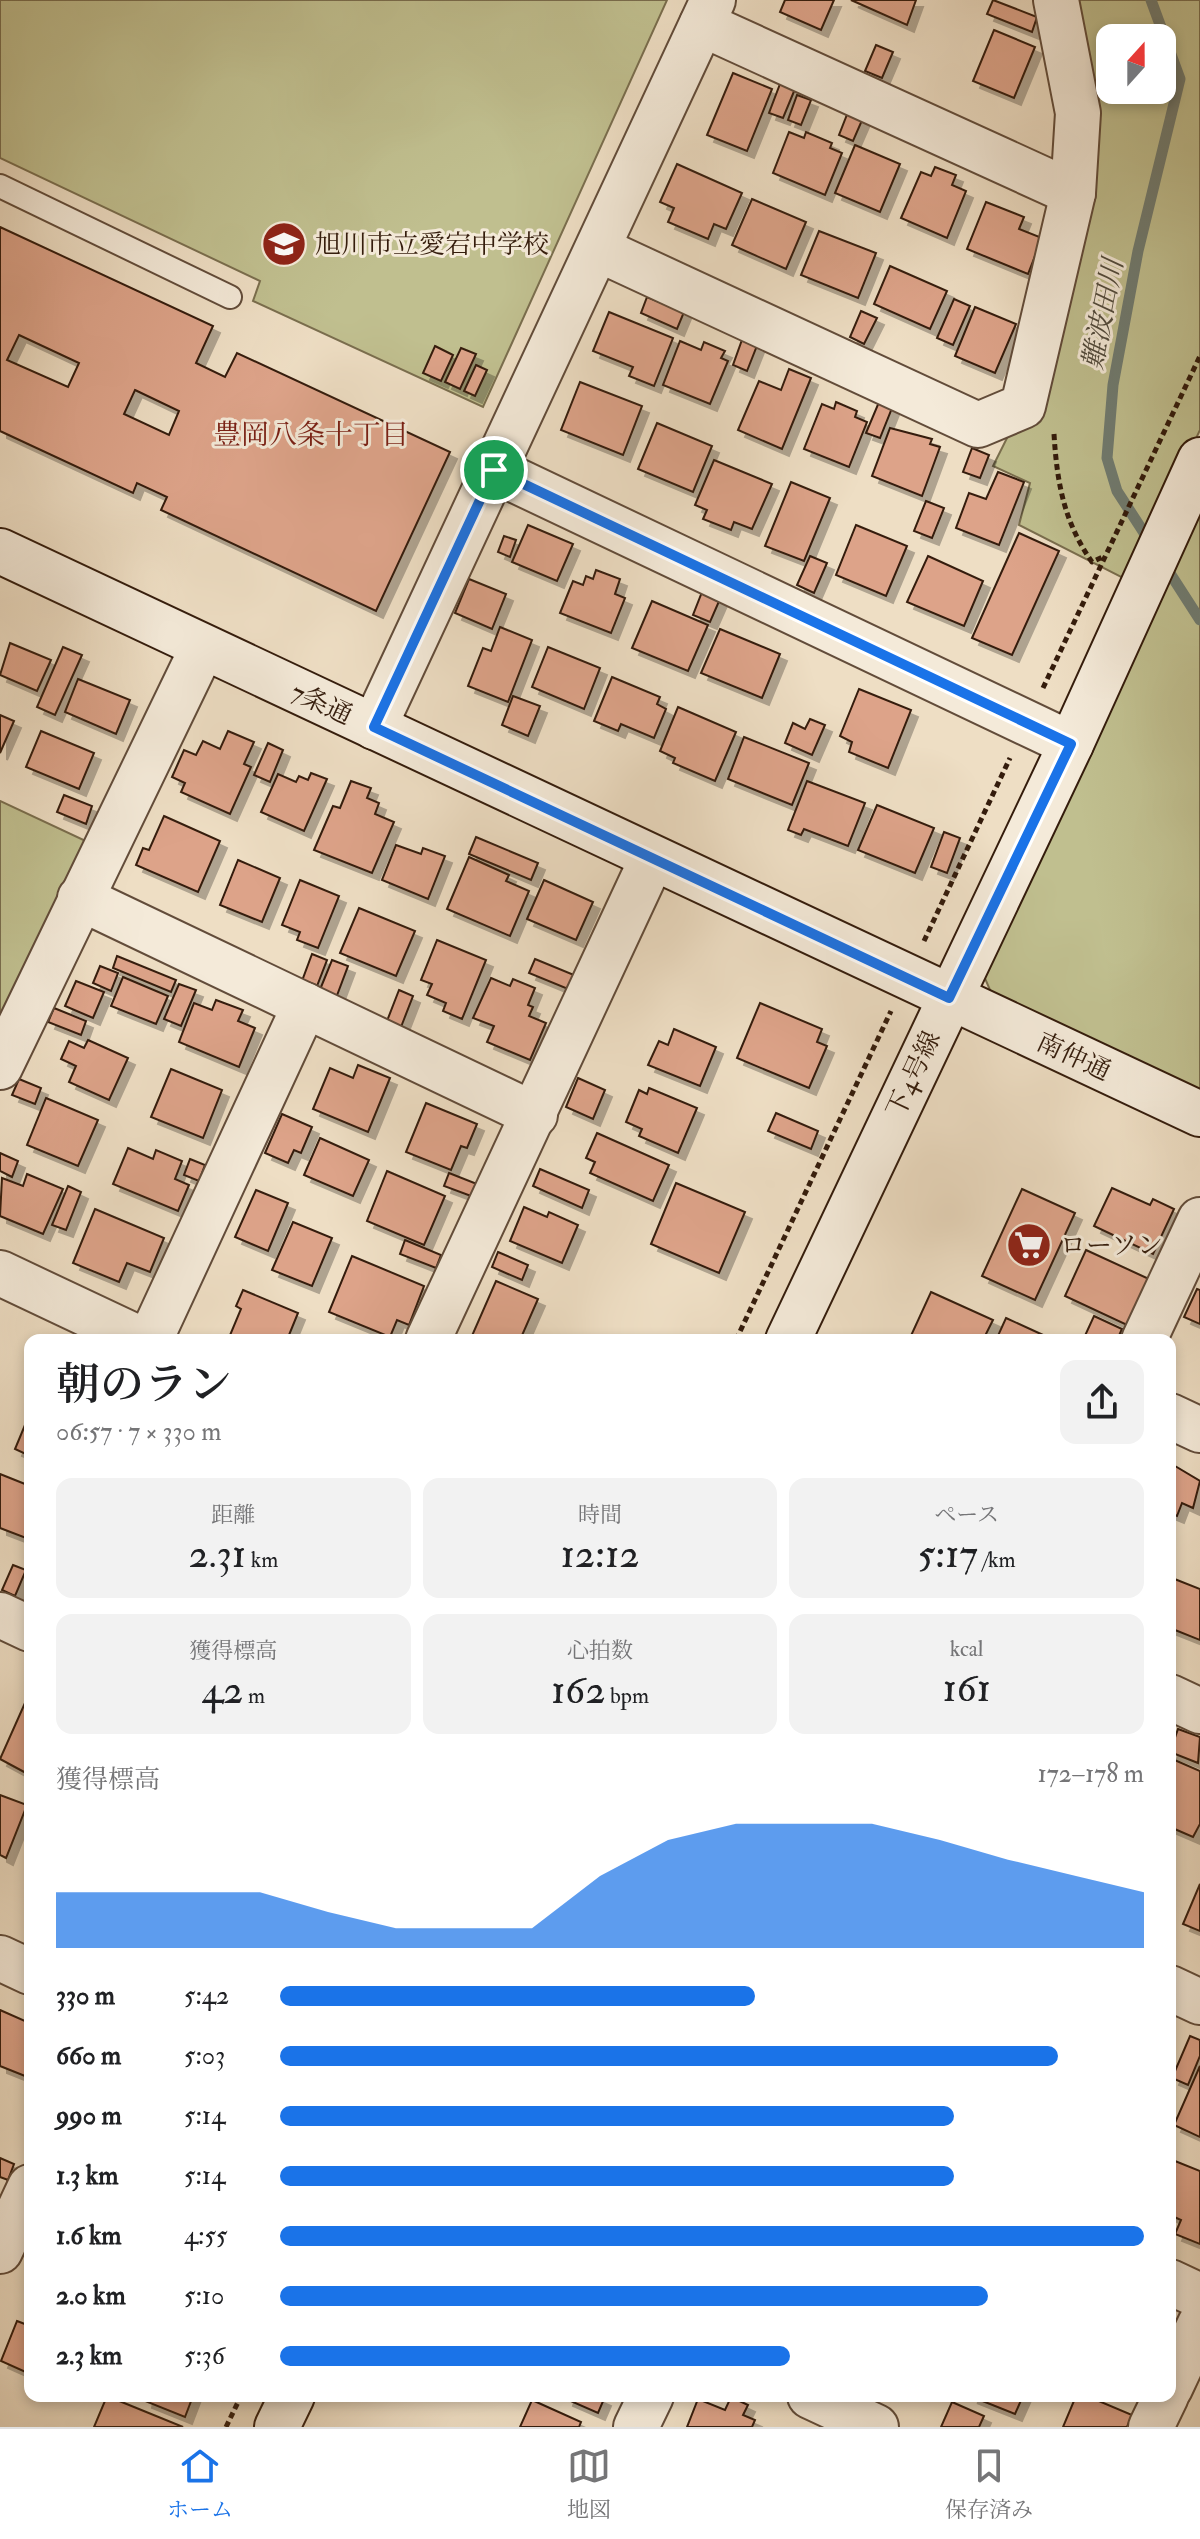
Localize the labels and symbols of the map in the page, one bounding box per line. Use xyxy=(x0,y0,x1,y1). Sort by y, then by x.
north arrow xyxy=(1096,24,1176,104)
school or university icon: 旭川市立愛宕中学校 xyxy=(260,220,308,268)
place label: 旭川市立愛宕中学校 xyxy=(315,229,549,261)
water label: 難波田川 xyxy=(1076,253,1132,373)
district label: 豊岡八条十丁目 xyxy=(213,418,409,453)
pin xyxy=(460,436,528,504)
street label: 7条通 xyxy=(286,676,357,732)
street label: 下4号線 xyxy=(880,1026,948,1123)
street label: 南仲通 xyxy=(1031,1026,1116,1088)
supermarket icon: ローソン xyxy=(1005,1221,1053,1269)
place label: ローソン xyxy=(1060,1230,1163,1262)

